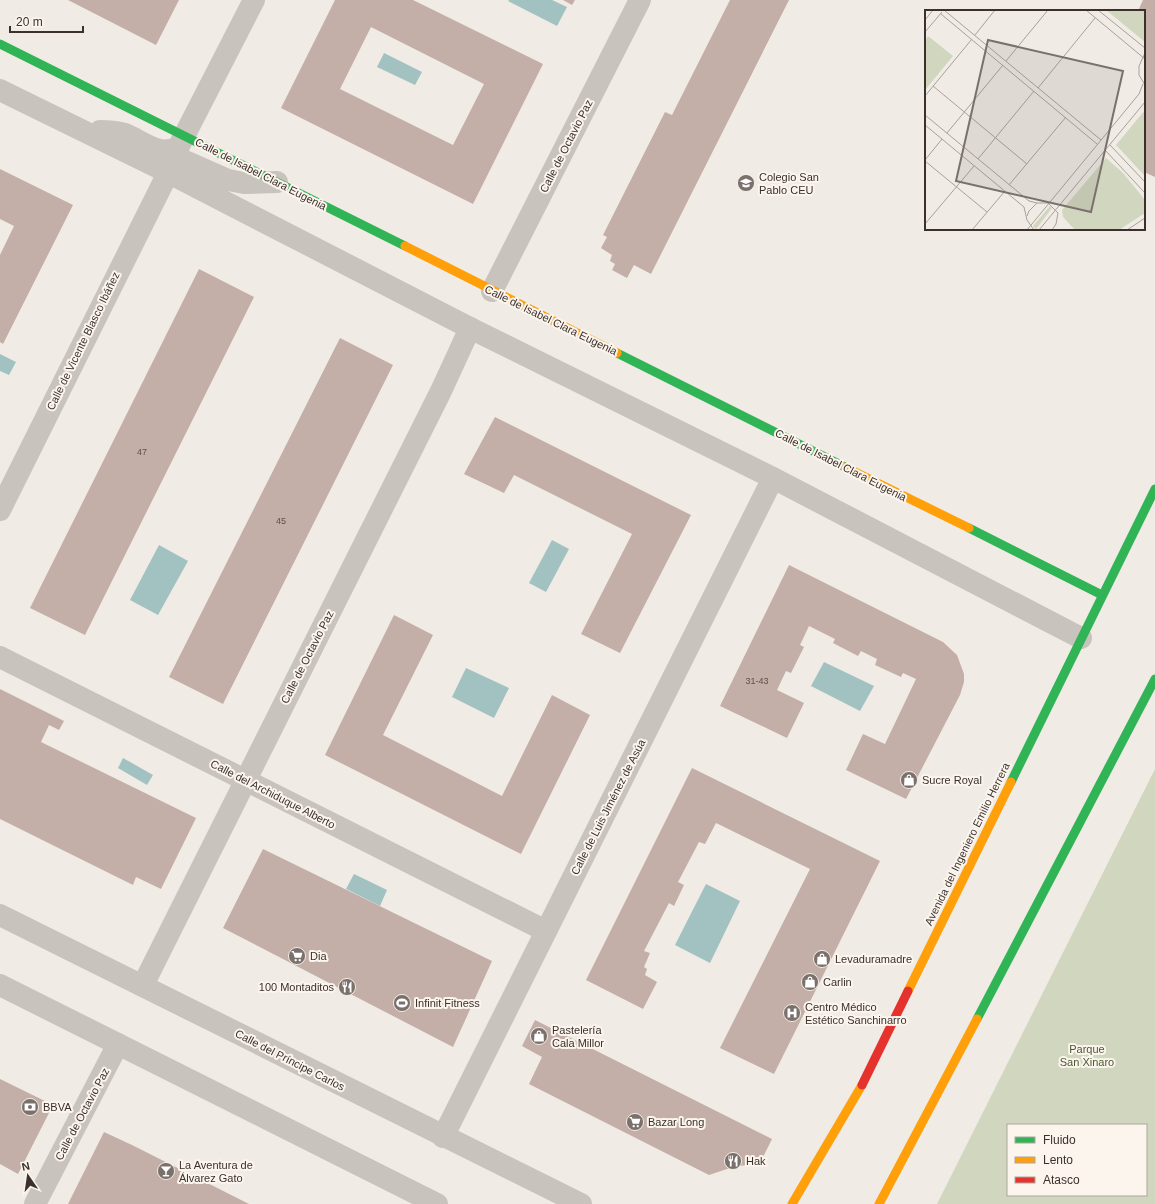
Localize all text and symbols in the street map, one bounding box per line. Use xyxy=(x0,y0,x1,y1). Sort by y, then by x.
scale bar xyxy=(10,8,83,34)
inset map xyxy=(925,10,1145,230)
text: 20 m xyxy=(16,15,43,29)
street label: Calle de Octavio Paz xyxy=(537,98,595,194)
street label: Calle de Isabel Clara Eugenia xyxy=(193,136,329,213)
place label: Colegio San Pablo CEU xyxy=(759,171,819,196)
school or university icon: Colegio San Pablo CEU xyxy=(736,173,756,193)
street label: Calle de Vicente Blasco Ibáñez xyxy=(44,270,122,412)
street label: Calle de Isabel Clara Eugenia xyxy=(483,283,620,358)
street label: Calle de Isabel Clara Eugenia xyxy=(773,427,909,504)
house number: 47 xyxy=(137,447,147,457)
house number: 45 xyxy=(276,516,286,526)
street label: Calle de Octavio Paz xyxy=(278,609,336,705)
house number: 31-43 xyxy=(745,676,769,686)
street label: Calle de Luis Jiménez de Asúa xyxy=(569,736,648,877)
street label: Calle del Archiduque Alberto xyxy=(209,757,337,831)
street label: Avenida del Ingeniero Emilio Herrera xyxy=(922,760,1012,927)
shop icon: Sucre Royal xyxy=(899,770,919,790)
place label: Sucre Royal xyxy=(922,774,982,786)
supermarket icon: Dia xyxy=(287,946,307,966)
shop icon: Levaduramadre xyxy=(812,949,832,969)
place label: Dia xyxy=(310,950,327,962)
place label: Levaduramadre xyxy=(835,953,912,965)
shop icon: Carlin xyxy=(800,972,820,992)
place label: Carlin xyxy=(823,976,852,988)
restaurant icon: 100 Montaditos xyxy=(337,977,357,997)
place label: 100 Montaditos xyxy=(259,981,334,993)
sports icon: Infinit Fitness xyxy=(392,993,412,1013)
place label: Infinit Fitness xyxy=(415,997,480,1009)
place label: Centro Médico Estético Sanchinarro xyxy=(805,1001,907,1026)
hospital icon: Centro Médico Estético Sanchinarro xyxy=(782,1003,802,1023)
place label: Pastelería Cala Millor xyxy=(552,1024,604,1049)
shop icon: Pastelería Cala Millor xyxy=(529,1026,549,1046)
street label: Calle del Príncipe Carlos xyxy=(233,1027,347,1093)
park label: Parque San Xinaro xyxy=(1060,1043,1114,1068)
street label: Calle de Octavio Paz xyxy=(53,1066,111,1162)
bank icon: BBVA xyxy=(20,1097,40,1117)
place label: BBVA xyxy=(43,1101,72,1113)
supermarket icon: Bazar Long xyxy=(625,1112,645,1132)
place label: Bazar Long xyxy=(648,1116,704,1128)
legend xyxy=(1007,1124,1147,1196)
text: Fluido xyxy=(1043,1133,1076,1147)
restaurant icon: Hak xyxy=(723,1151,743,1171)
text: Lento xyxy=(1043,1153,1073,1167)
place label: Hak xyxy=(746,1155,766,1167)
north arrow xyxy=(8,1156,48,1196)
place label: La Aventura de Álvarez Gato xyxy=(179,1159,253,1184)
text: N xyxy=(21,1160,31,1173)
bar icon: La Aventura de Álvarez Gato xyxy=(156,1161,176,1181)
text: Atasco xyxy=(1043,1173,1080,1187)

